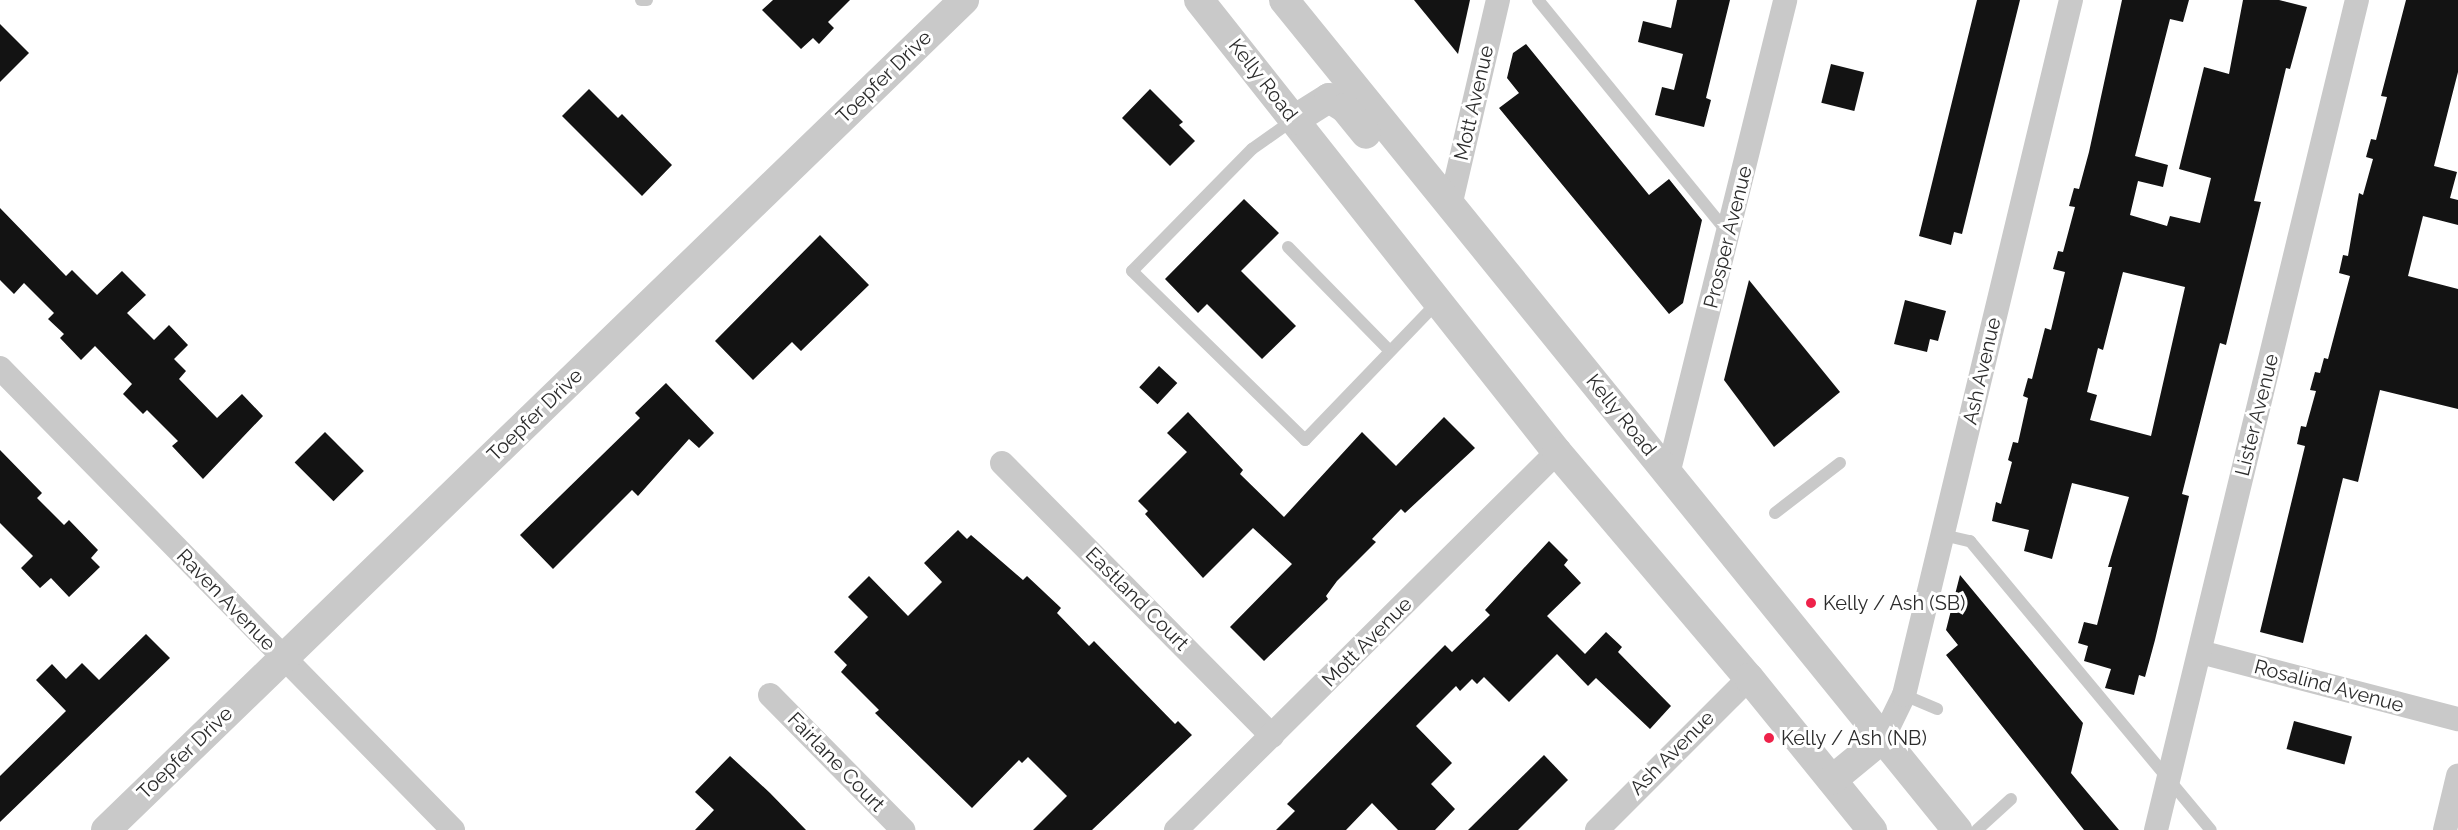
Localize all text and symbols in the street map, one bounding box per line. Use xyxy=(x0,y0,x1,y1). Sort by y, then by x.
street label: Toepfer Drive xyxy=(831,25,937,129)
street label: Kelly Road xyxy=(1223,34,1303,126)
street label: Mott Avenue xyxy=(1449,43,1499,163)
street label: Prosper Avenue xyxy=(1699,163,1757,311)
street label: Ash Avenue xyxy=(1958,315,2006,427)
street label: Lister Avenue xyxy=(2230,351,2284,479)
street label: Toepfer Drive xyxy=(482,363,588,467)
street label: Kelly Road xyxy=(1581,369,1661,461)
street label: Eastland Court xyxy=(1080,542,1194,656)
street label: Raven Avenue xyxy=(171,544,281,656)
place label: Kelly / Ash (SB) xyxy=(1823,591,1967,615)
street label: Mott Avenue xyxy=(1317,592,1417,692)
marker: Kelly / Ash (SB) xyxy=(1804,596,1818,610)
street label: Rosalind Avenue xyxy=(2251,654,2407,718)
street label: Toepfer Drive xyxy=(132,701,238,805)
street label: Ash Avenue xyxy=(1625,706,1719,800)
street label: Fairlane Court xyxy=(783,707,889,817)
place label: Kelly / Ash (NB) xyxy=(1781,726,1928,750)
marker: Kelly / Ash (NB) xyxy=(1762,731,1776,745)

